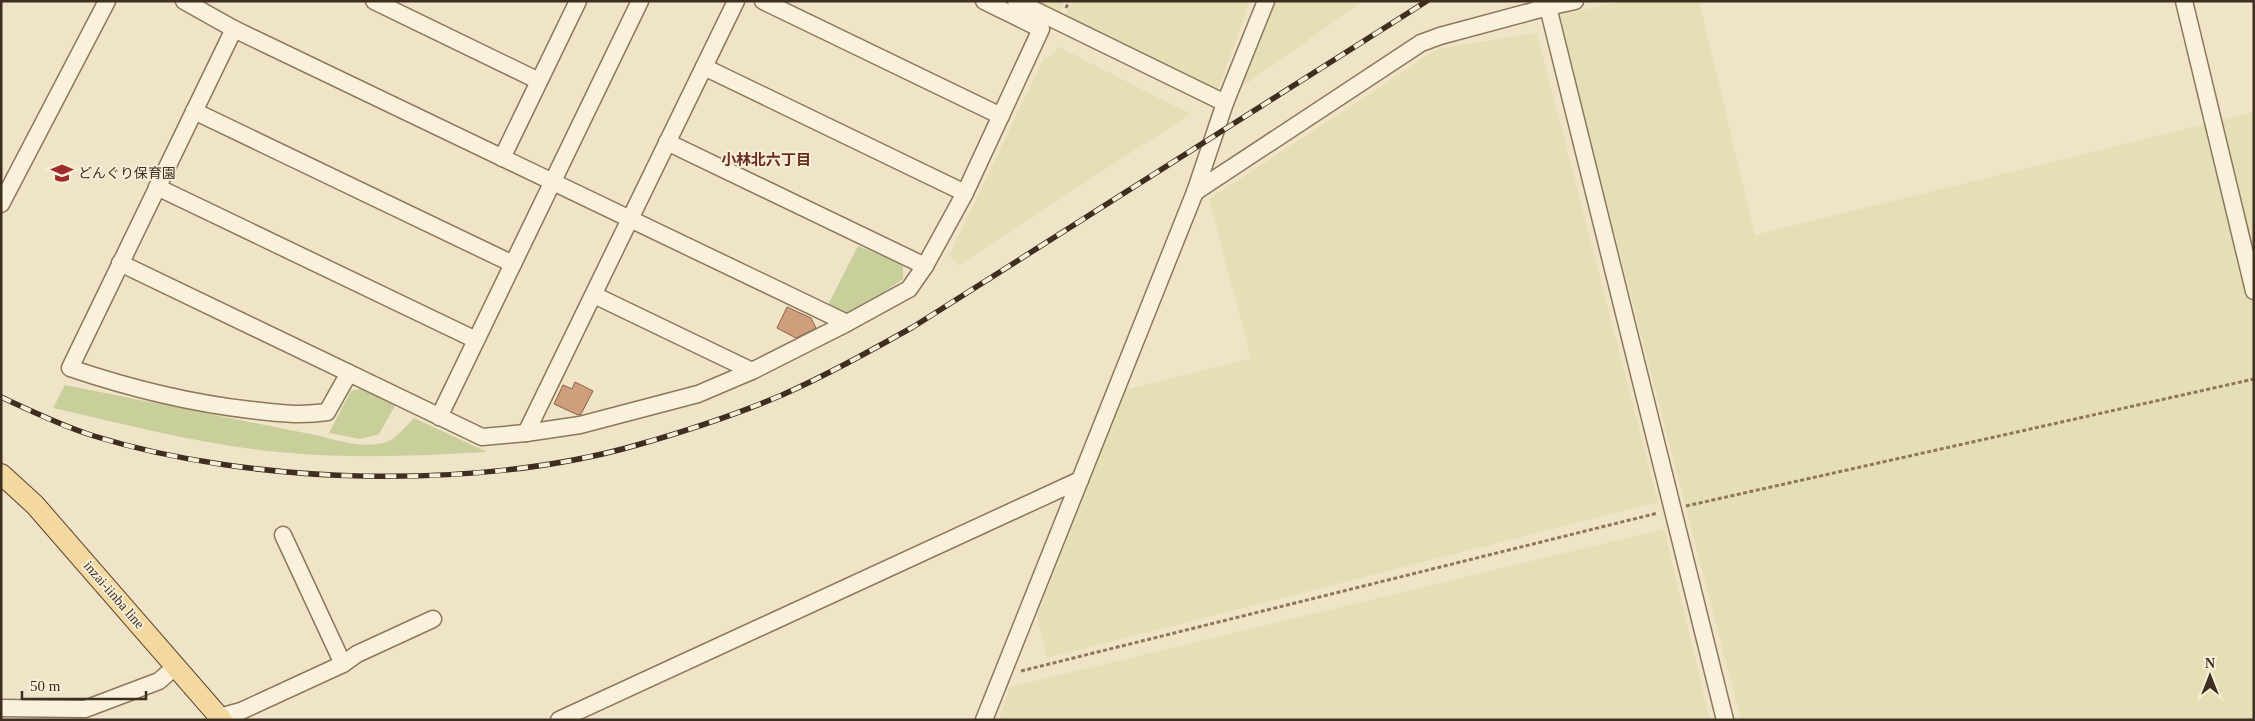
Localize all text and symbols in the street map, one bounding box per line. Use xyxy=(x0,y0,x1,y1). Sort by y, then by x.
district label: 小林北六丁目 xyxy=(721,152,811,168)
school or university icon: どんぐり保育園 xyxy=(49,160,75,186)
place label: どんぐり保育園 xyxy=(78,166,176,181)
street label: inzai-iinba line xyxy=(81,558,147,632)
north arrow xyxy=(2185,651,2235,701)
text: N xyxy=(2205,656,2215,671)
scale bar xyxy=(22,668,146,700)
text: 50 m xyxy=(30,678,61,694)

